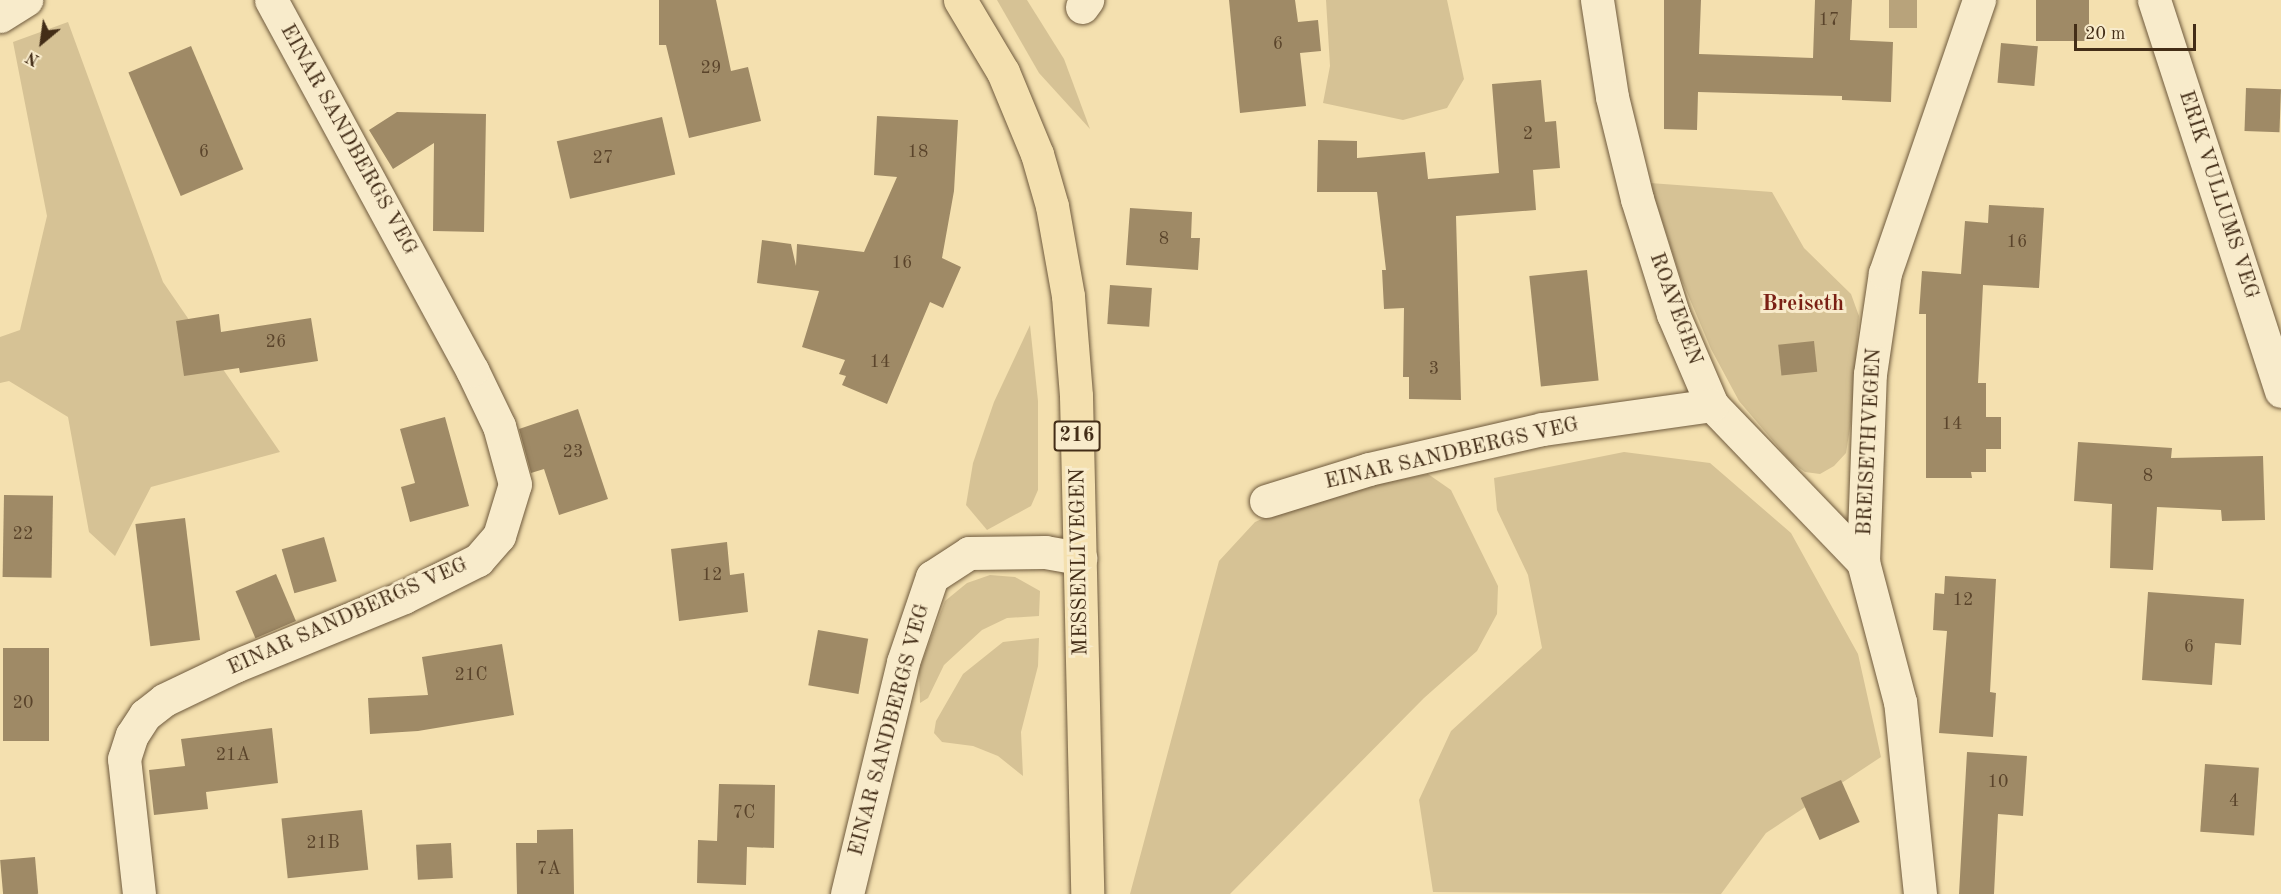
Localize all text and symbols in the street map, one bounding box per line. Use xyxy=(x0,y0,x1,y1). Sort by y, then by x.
house number: 17 xyxy=(1819,9,1839,31)
north arrow xyxy=(12,12,72,72)
scale bar xyxy=(2077,12,2198,50)
street label: EINAR SANDBERGS VEG xyxy=(274,20,422,260)
text: 20 m xyxy=(2085,25,2125,43)
house number: 6 xyxy=(1273,33,1283,55)
text: N xyxy=(24,48,43,68)
house number: 29 xyxy=(701,57,721,79)
street label: ERIK VULLUMS VEG xyxy=(2172,88,2264,302)
house number: 2 xyxy=(1523,123,1533,145)
house number: 6 xyxy=(199,141,209,163)
house number: 18 xyxy=(908,141,928,163)
house number: 27 xyxy=(593,147,613,169)
house number: 8 xyxy=(1159,228,1169,250)
house number: 16 xyxy=(2007,231,2027,253)
street label: ROAVEGEN xyxy=(1643,249,1707,369)
house number: 16 xyxy=(892,252,912,274)
district label: Breiseth xyxy=(1762,292,1844,318)
house number: 26 xyxy=(266,331,286,353)
street label: BREISETHVEGEN xyxy=(1853,348,1887,536)
house number: 14 xyxy=(870,351,890,373)
house number: 3 xyxy=(1429,358,1439,380)
street label: EINAR SANDBERGS VEG xyxy=(1322,412,1582,496)
house number: 14 xyxy=(1942,413,1962,435)
road number: 216 xyxy=(1053,419,1101,453)
house number: 23 xyxy=(563,441,583,463)
house number: 8 xyxy=(2143,465,2153,487)
street label: MESSENLIVEGEN xyxy=(1066,468,1094,656)
house number: 22 xyxy=(13,523,33,545)
street label: EINAR SANDBERGS VEG xyxy=(224,553,472,681)
house number: 12 xyxy=(702,564,722,586)
house number: 12 xyxy=(1953,589,1973,611)
street label: EINAR SANDBERGS VEG xyxy=(844,601,936,859)
house number: 6 xyxy=(2184,636,2194,658)
house number: 21C xyxy=(455,664,487,686)
house number: 20 xyxy=(13,692,33,714)
house number: 21A xyxy=(216,744,250,766)
house number: 10 xyxy=(1988,771,2008,793)
house number: 4 xyxy=(2229,790,2239,812)
house number: 7C xyxy=(733,802,755,824)
house number: 21B xyxy=(306,832,340,854)
house number: 7A xyxy=(537,858,561,880)

